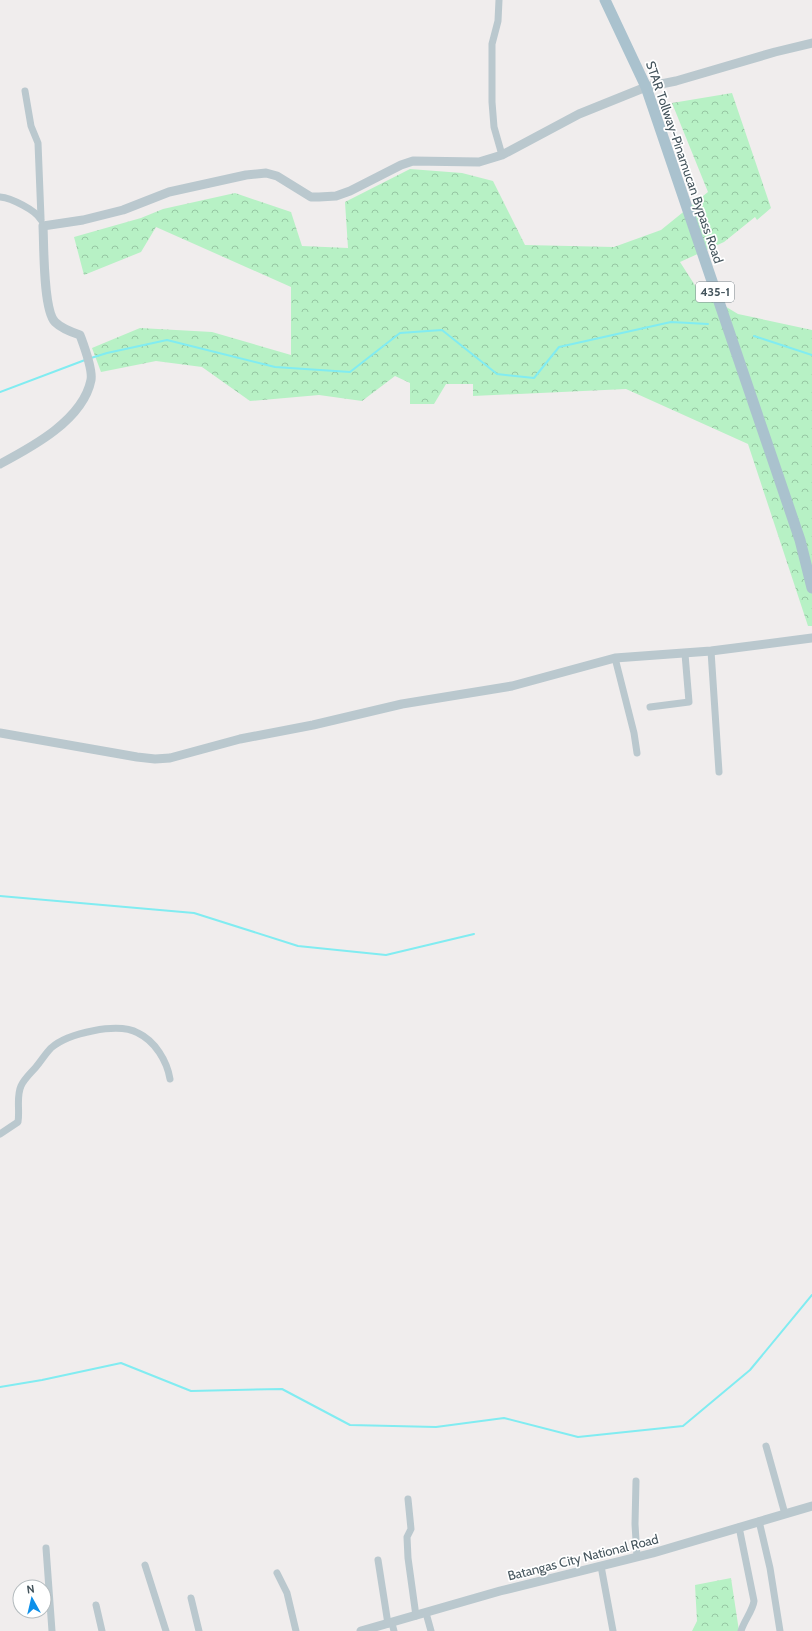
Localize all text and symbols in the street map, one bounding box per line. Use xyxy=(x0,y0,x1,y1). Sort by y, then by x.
street label: STAR Tollway-Pinamucan Bypass Road xyxy=(643,59,727,265)
road number: 435-1 xyxy=(696,282,734,302)
street label: Batangas City National Road xyxy=(506,1530,660,1584)
north arrow xyxy=(12,1579,52,1619)
text: N xyxy=(26,1582,35,1597)

